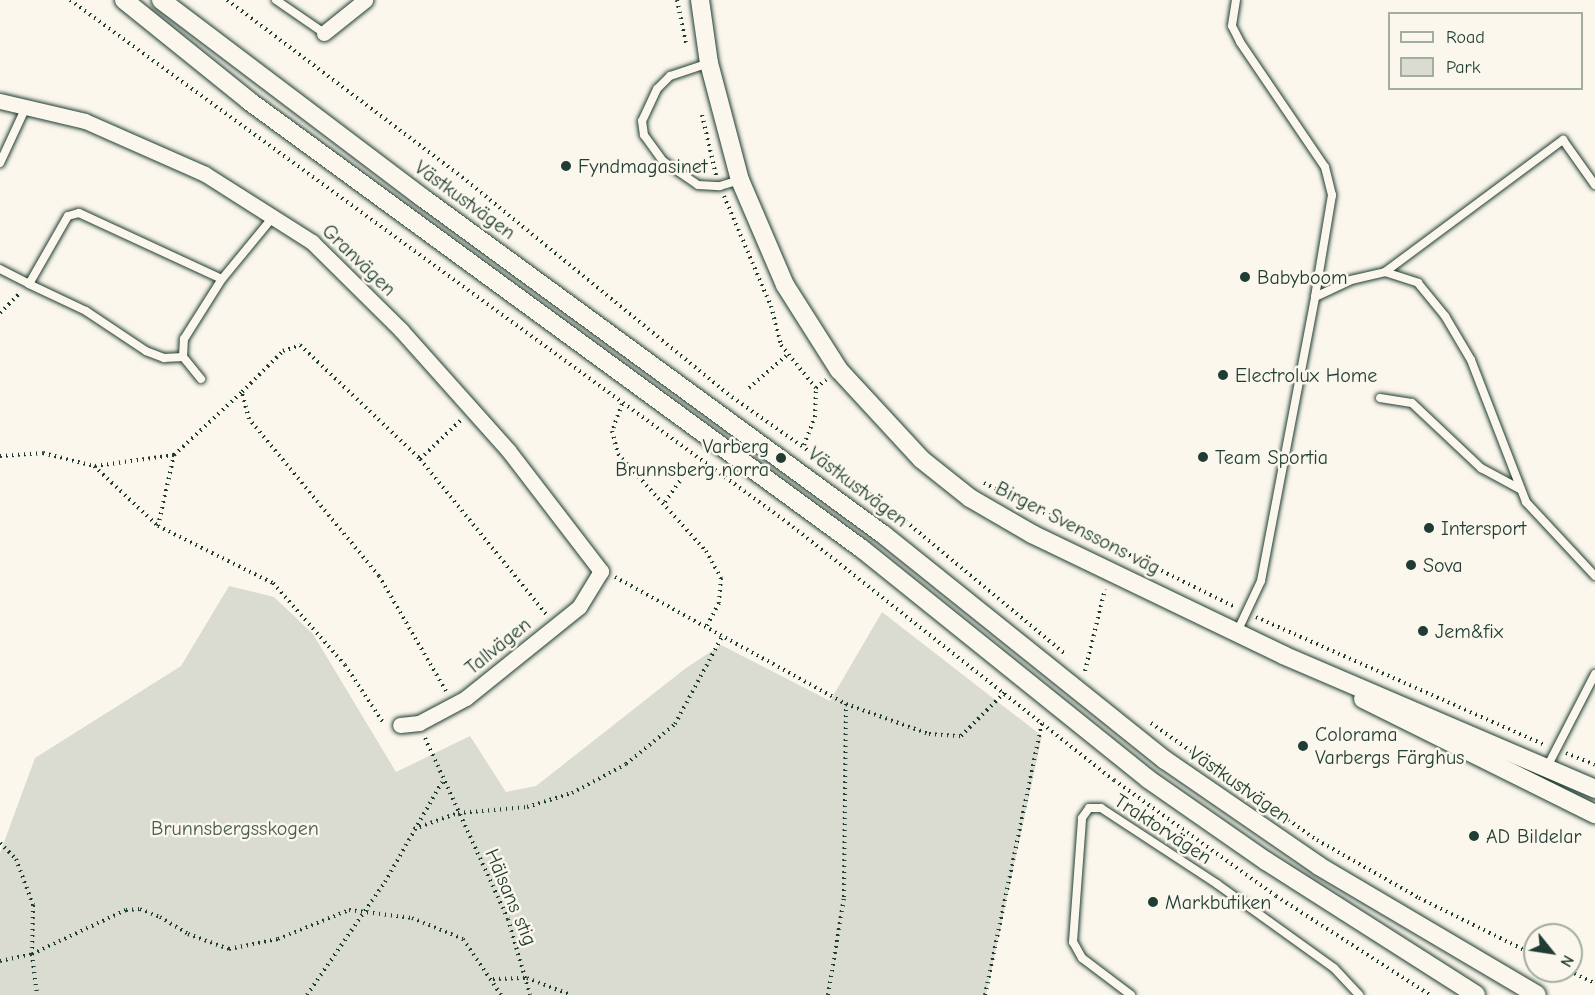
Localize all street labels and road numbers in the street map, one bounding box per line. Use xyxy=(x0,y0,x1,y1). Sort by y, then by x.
street label: Västkustvägen xyxy=(410,155,520,245)
street label: Granvägen xyxy=(317,219,401,301)
street label: Västkustvägen xyxy=(803,442,913,532)
street label: Birger Svenssons väg xyxy=(992,476,1164,580)
street label: Tallvägen xyxy=(460,612,536,680)
street label: Västkustvägen xyxy=(1184,741,1296,829)
street label: Traktorvägen xyxy=(1110,789,1216,869)
street label: Hälsans stig xyxy=(480,845,542,949)

